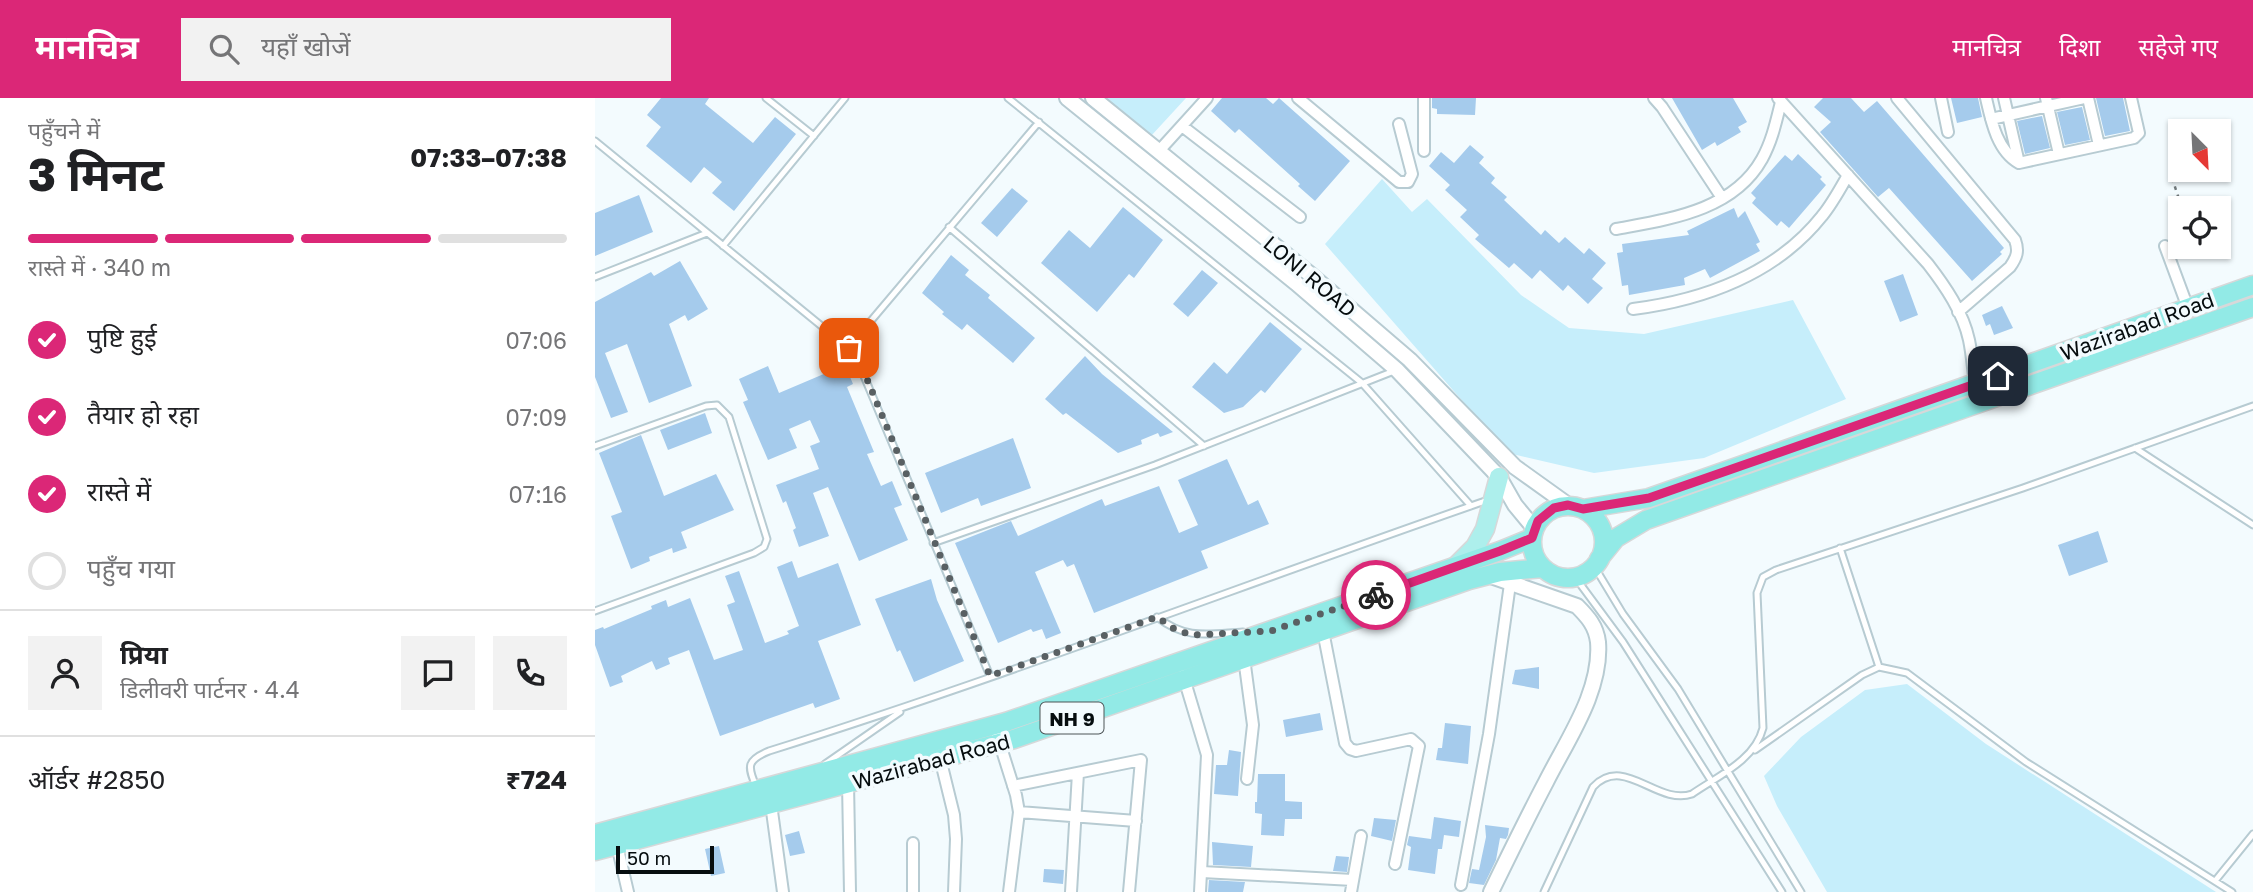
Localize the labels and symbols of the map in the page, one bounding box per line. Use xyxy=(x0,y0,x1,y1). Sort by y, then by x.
north arrow xyxy=(2168,119,2231,182)
street label: LONI ROAD xyxy=(1258,230,1362,322)
street label: Wazirabad Road xyxy=(2057,286,2217,366)
pin xyxy=(819,318,879,378)
pin xyxy=(1968,346,2028,406)
courier xyxy=(1341,560,1411,630)
road number: NH 9 xyxy=(1041,702,1103,734)
street label: Wazirabad Road xyxy=(850,728,1012,794)
scale bar xyxy=(616,843,714,875)

